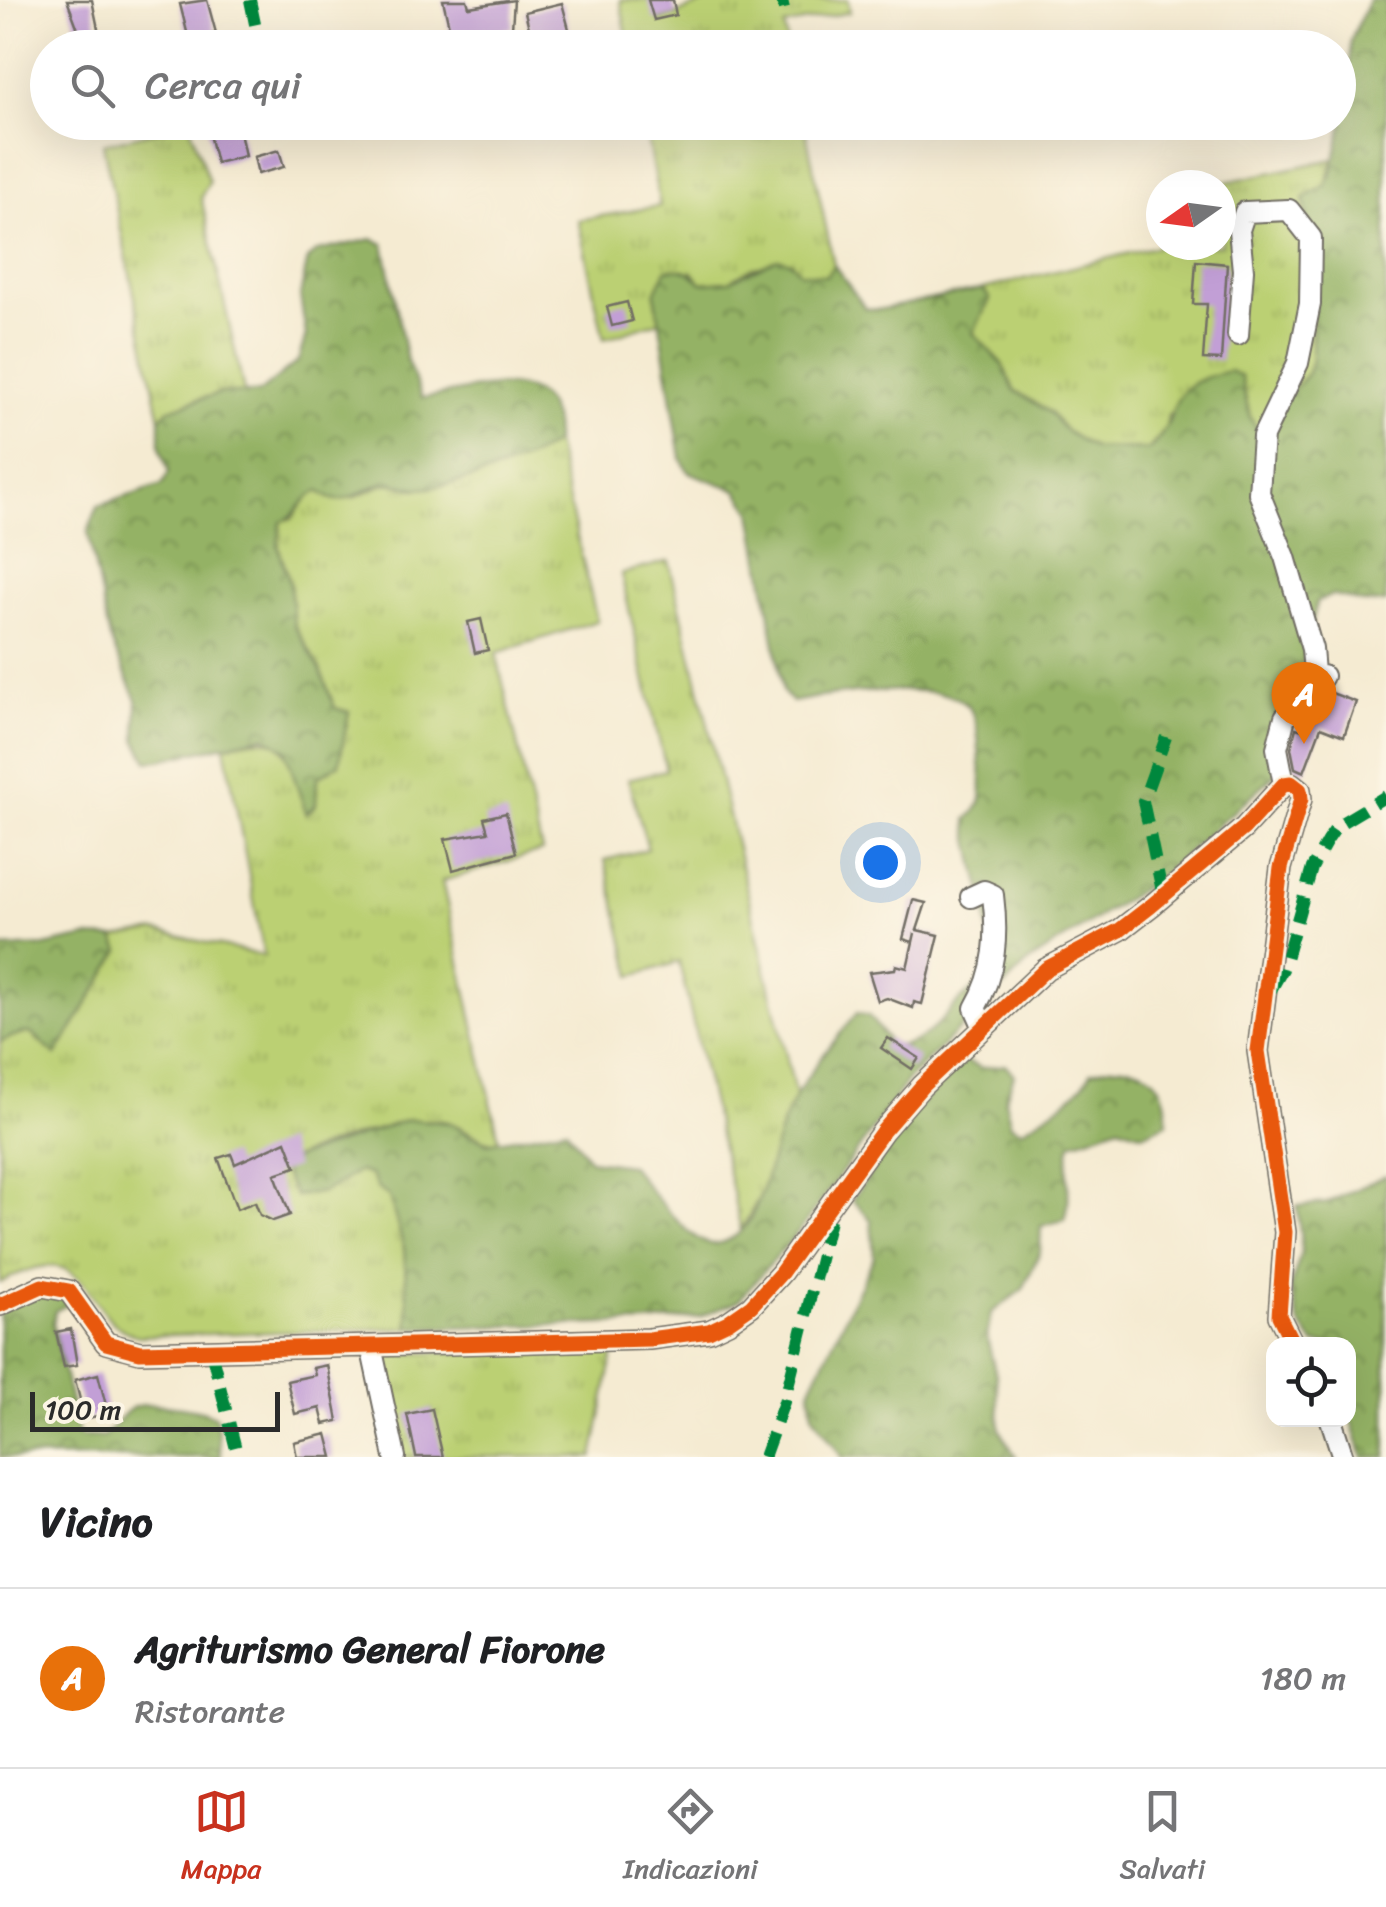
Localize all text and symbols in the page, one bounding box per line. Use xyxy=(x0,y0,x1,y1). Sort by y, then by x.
search box xyxy=(30,30,1356,140)
text: Cerca qui xyxy=(145,52,301,119)
icon: search xyxy=(65,58,120,113)
north arrow xyxy=(1146,170,1236,260)
pin: A xyxy=(1272,662,1336,744)
your location xyxy=(855,837,906,888)
map controls xyxy=(1266,1337,1356,1427)
button: locate xyxy=(1266,1337,1356,1427)
text: 100 m xyxy=(45,1385,121,1434)
scale bar xyxy=(30,1387,280,1432)
text: Vicino xyxy=(40,1485,153,1559)
text: Agriturismo General Fiorone xyxy=(135,1616,605,1683)
text: A xyxy=(62,1650,83,1707)
text: 180 m xyxy=(1260,1650,1346,1707)
text: Ristorante xyxy=(135,1683,285,1740)
tab: Mappa xyxy=(181,1784,261,1893)
tab: Indicazioni xyxy=(623,1784,758,1893)
tab: Salvati xyxy=(1119,1784,1205,1893)

